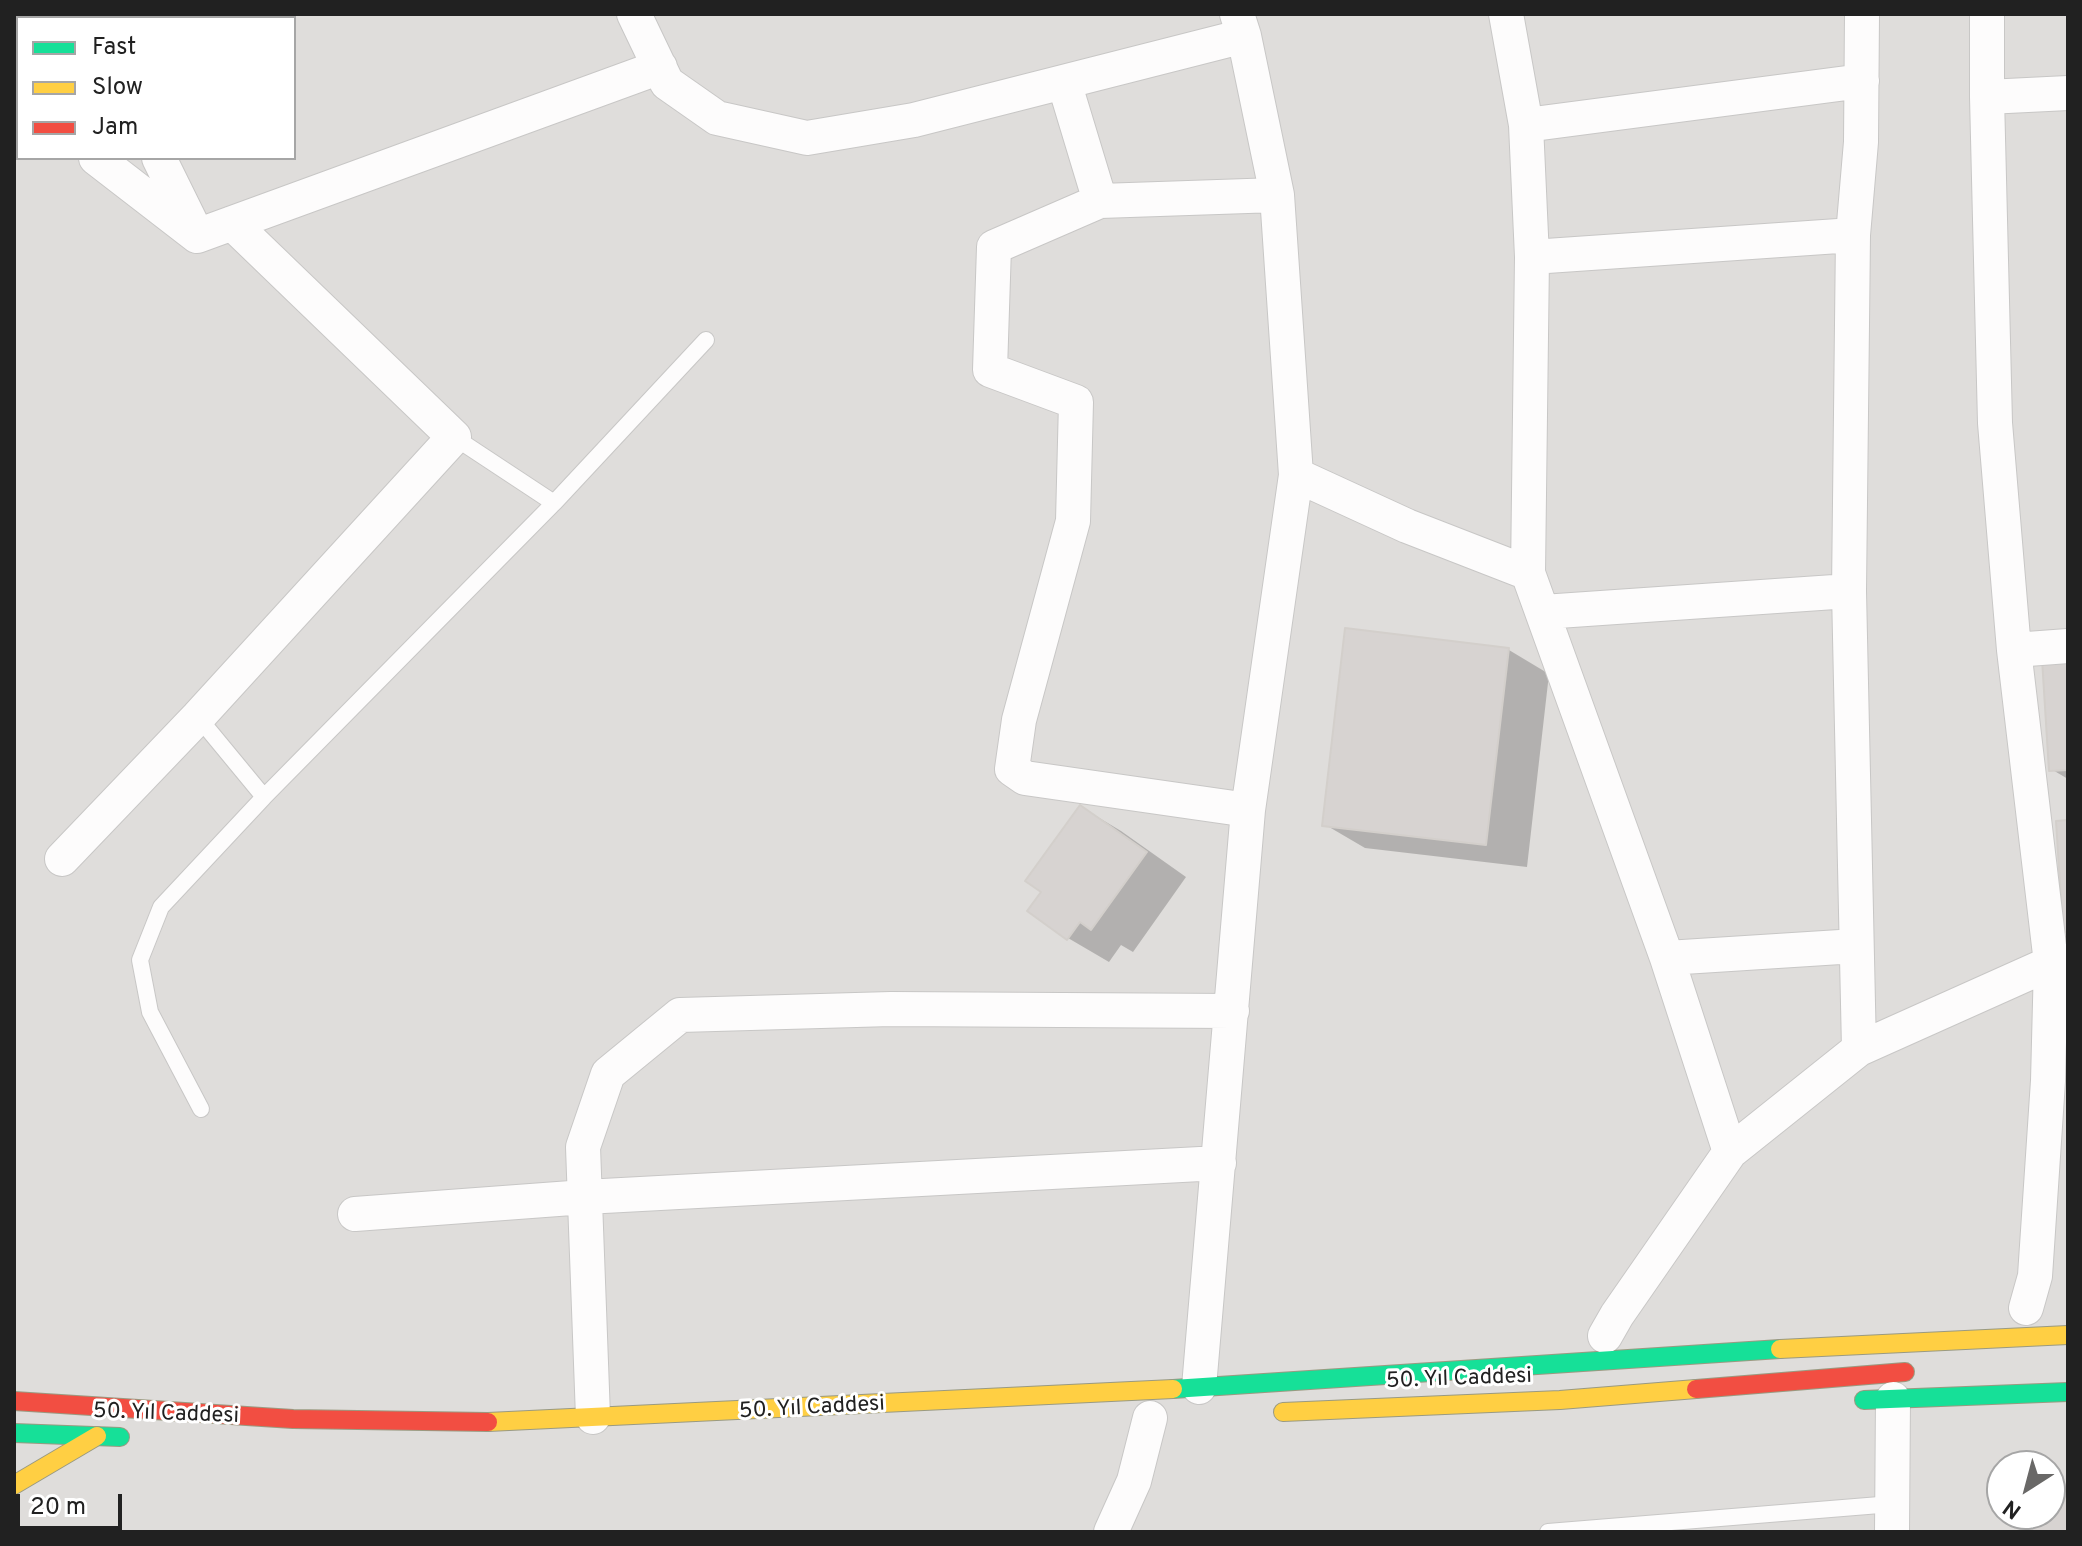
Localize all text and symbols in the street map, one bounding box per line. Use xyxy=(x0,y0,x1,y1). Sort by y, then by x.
legend xyxy=(16,16,296,160)
text: Fast xyxy=(92,33,136,63)
text: Slow xyxy=(92,73,143,103)
text: Jam xyxy=(92,113,138,143)
street label: 50. Yıl Caddesi xyxy=(1386,1364,1532,1396)
street label: 50. Yıl Caddesi xyxy=(738,1392,886,1426)
street label: 50. Yıl Caddesi xyxy=(93,1399,239,1431)
north arrow xyxy=(1986,1450,2066,1530)
scale bar xyxy=(20,1478,126,1528)
text: 20 m xyxy=(30,1493,86,1523)
text: N xyxy=(1998,1493,2027,1524)

